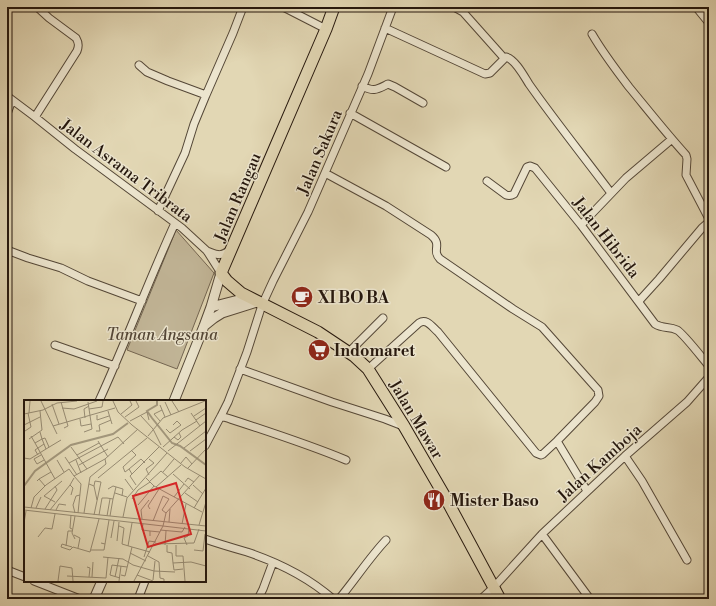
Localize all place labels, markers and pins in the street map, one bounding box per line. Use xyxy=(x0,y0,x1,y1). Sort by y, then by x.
cafe icon: XI BO BA xyxy=(289,284,315,310)
place label: XI BO BA xyxy=(317,288,390,308)
supermarket icon: Indomaret xyxy=(306,337,332,363)
place label: Indomaret xyxy=(334,341,415,361)
restaurant icon: Mister Baso xyxy=(421,487,447,513)
place label: Mister Baso xyxy=(450,491,539,511)

